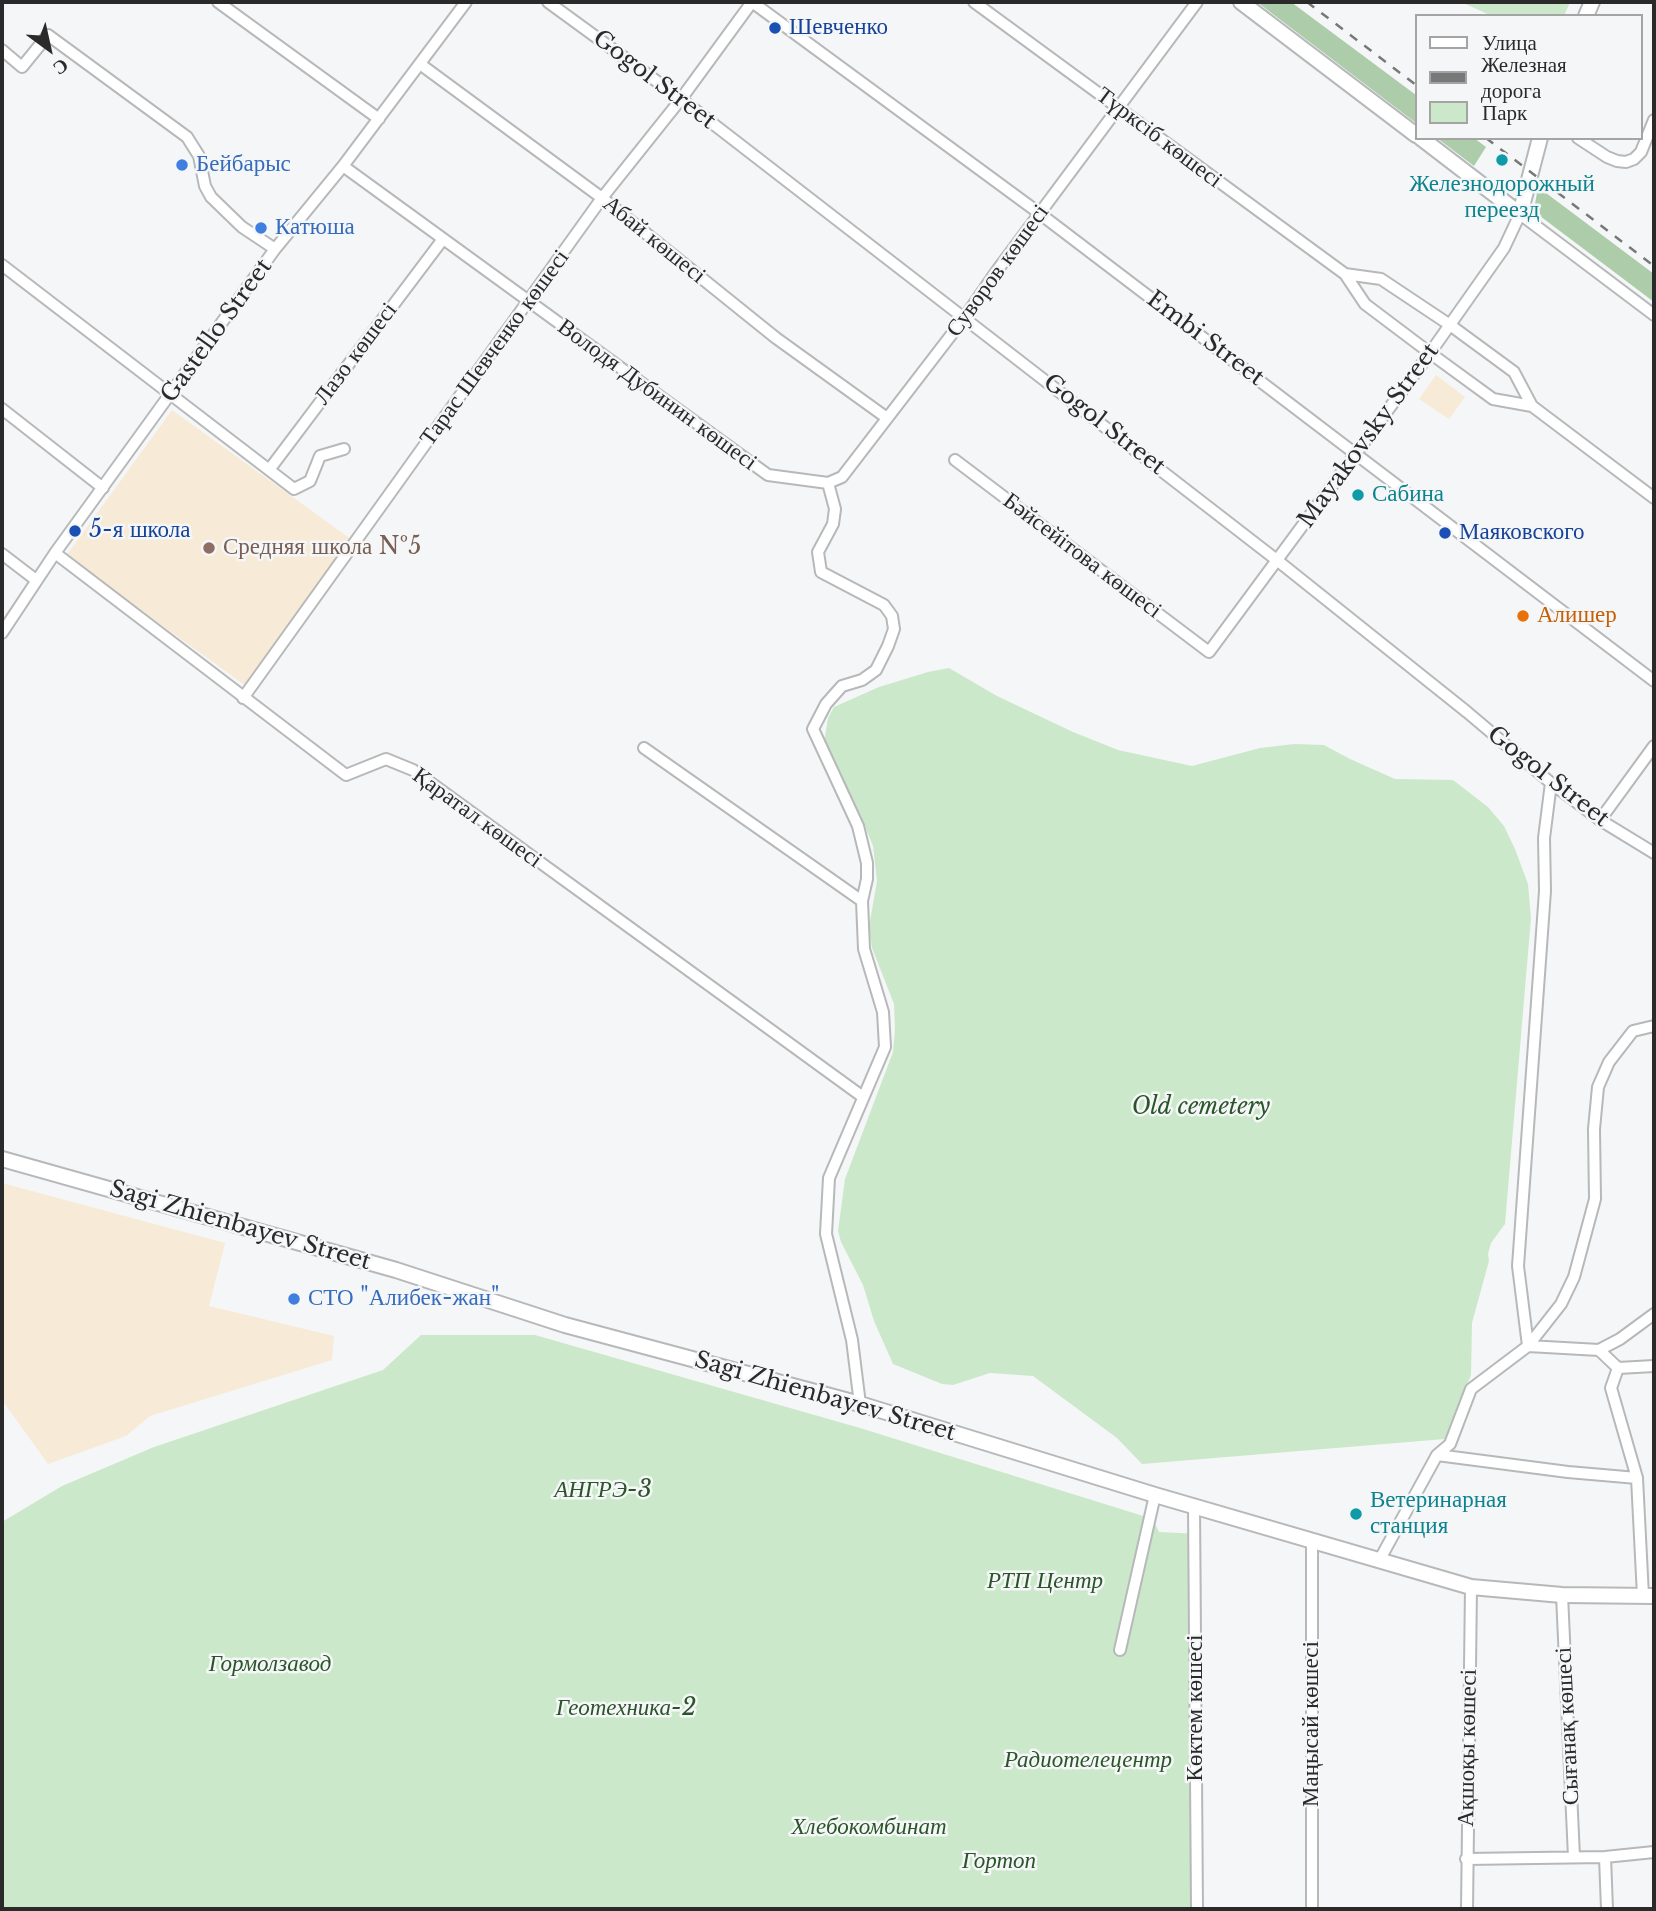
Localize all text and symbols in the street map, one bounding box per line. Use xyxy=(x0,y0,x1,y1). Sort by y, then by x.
north arrow xyxy=(14,14,84,84)
place label: Шевченко xyxy=(789,14,888,42)
legend xyxy=(1414,14,1642,140)
marker: Шевченко xyxy=(767,20,783,36)
street label: Gogol Street xyxy=(587,25,721,135)
text: Улица xyxy=(1482,30,1537,56)
text: Железная дорога xyxy=(1481,52,1567,104)
text: С xyxy=(49,54,73,80)
street label: Түрксіб көшесі xyxy=(1091,82,1227,194)
text: Парк xyxy=(1482,100,1527,126)
place label: Бейбарыс xyxy=(196,151,291,179)
marker: Железнодорожный переезд xyxy=(1494,152,1510,168)
marker: Бейбарыс xyxy=(174,157,190,173)
place label: Железнодорожный переезд xyxy=(1409,171,1595,225)
street label: Абай көшесі xyxy=(597,190,711,290)
street label: Суворов көшесі xyxy=(941,200,1055,342)
place label: Катюша xyxy=(275,214,355,242)
marker: Катюша xyxy=(253,220,269,236)
street label: Тарас Шевченко көшесі xyxy=(415,245,575,451)
street label: Gastello Street xyxy=(156,254,278,408)
street label: Embi Street xyxy=(1141,286,1269,392)
street label: Лазо көшесі xyxy=(309,298,403,410)
street label: Володя Дубинин көшесі xyxy=(552,313,762,477)
street label: Mayakovsky Street xyxy=(1293,338,1445,534)
street label: Gogol Street xyxy=(1038,369,1170,481)
place label: Сабина xyxy=(1372,481,1444,509)
street label: Бәйсейітова көшесі xyxy=(997,487,1167,625)
marker: Сабина xyxy=(1350,487,1366,503)
place label: 5-я школа xyxy=(89,517,190,545)
place label: Маяковского xyxy=(1459,519,1585,547)
marker: 5-я школа xyxy=(67,523,83,539)
marker: Маяковского xyxy=(1437,525,1453,541)
place label: Средняя школа №5 xyxy=(223,534,421,562)
marker: Средняя школа №5 xyxy=(201,540,217,556)
place label: Алишер xyxy=(1537,602,1617,630)
marker: Алишер xyxy=(1515,608,1531,624)
street label: Gogol Street xyxy=(1482,721,1614,833)
street label: Қаратал көшесі xyxy=(407,762,547,874)
park label: Old cemetery xyxy=(1132,1094,1270,1122)
street label: Sagi Zhienbayev Street xyxy=(106,1175,374,1277)
place label: СТО "Алибек-жан" xyxy=(308,1285,499,1313)
marker: СТО "Алибек-жан" xyxy=(286,1291,302,1307)
street label: Sagi Zhienbayev Street xyxy=(691,1346,959,1448)
park label: АНГРЭ-3 xyxy=(554,1477,652,1505)
place label: Ветеринарная станция xyxy=(1370,1487,1507,1541)
marker: Ветеринарная станция xyxy=(1348,1506,1364,1522)
park label: РТП Центр xyxy=(987,1568,1103,1596)
street label: Көктем көшесі xyxy=(1182,1635,1210,1781)
street label: Маңысай көшесі xyxy=(1298,1641,1326,1807)
street label: Сығанақ көшесі xyxy=(1550,1646,1586,1806)
park label: Гормолзавод xyxy=(209,1651,331,1679)
street label: Ақшоқы көшесі xyxy=(1453,1669,1483,1827)
park label: Геотехника-2 xyxy=(556,1695,696,1723)
park label: Радиотелецентр xyxy=(1004,1747,1172,1775)
park label: Хлебокомбинат xyxy=(791,1814,947,1842)
park label: Гортоп xyxy=(962,1848,1036,1876)

